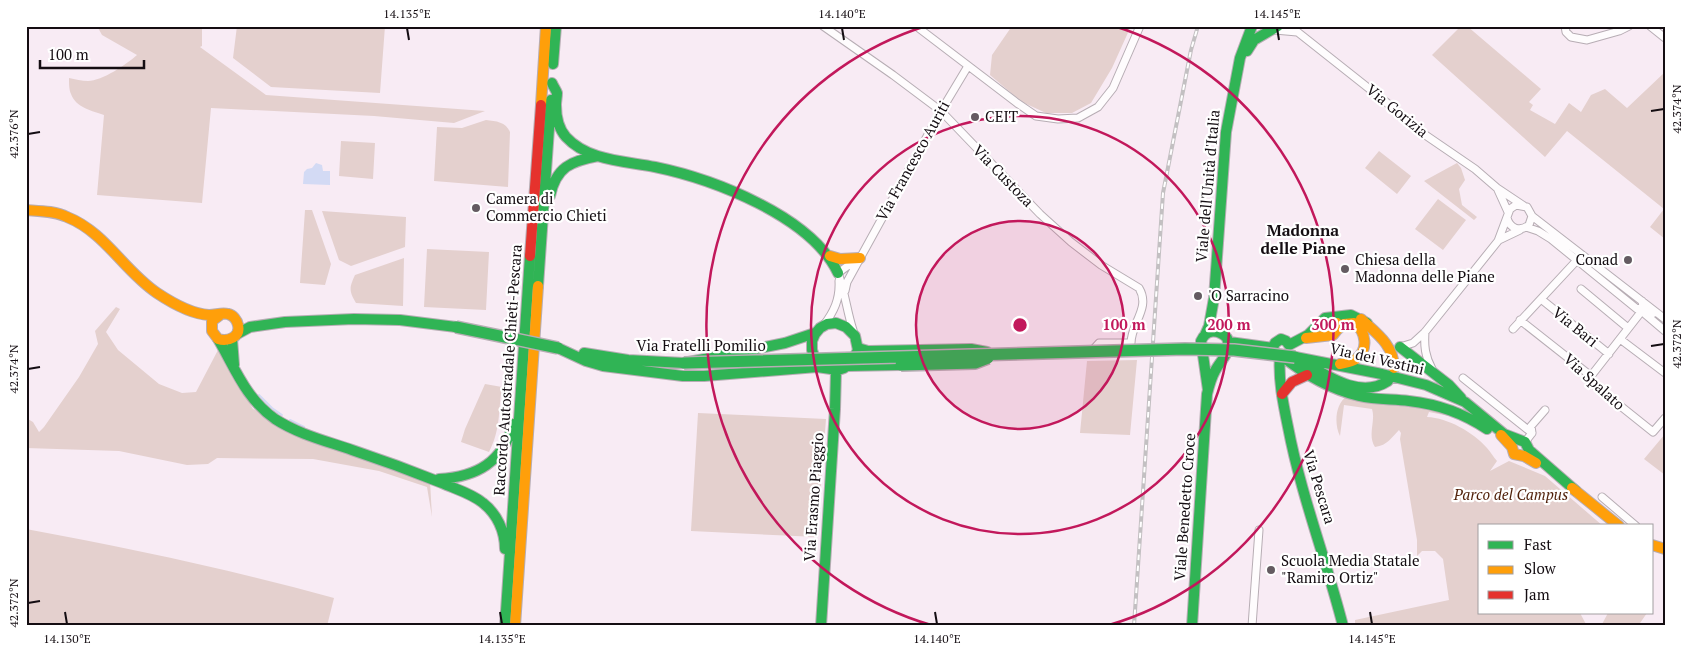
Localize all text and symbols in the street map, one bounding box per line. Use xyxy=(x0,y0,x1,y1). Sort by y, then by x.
text: 14.135°E xyxy=(383,6,431,21)
text: 14.140°E xyxy=(818,6,866,21)
text: 14.145°E xyxy=(1253,6,1301,21)
scale bar xyxy=(40,38,144,70)
text: 100 m xyxy=(48,44,89,64)
street label: Via Gorizia xyxy=(1362,79,1433,142)
text: 42.374°N xyxy=(1669,84,1684,134)
street label: Via Francesco Auriti xyxy=(871,97,954,224)
place label: CEIT xyxy=(985,106,1018,126)
street label: Viale dell'Unità d'Italia xyxy=(1190,108,1224,263)
text: 42.376°N xyxy=(6,109,21,159)
marker: CEIT xyxy=(969,111,981,123)
street label: Via Custoza xyxy=(969,140,1039,211)
place label: Camera di Commercio Chieti xyxy=(486,188,607,225)
marker: Camera di Commercio Chieti xyxy=(470,202,482,214)
district label: Madonna delle Piane xyxy=(1260,219,1346,259)
street label: Raccordo Autostradale Chieti-Pescara xyxy=(488,243,526,496)
place label: Chiesa della Madonna delle Piane xyxy=(1355,249,1495,286)
place label: Conad xyxy=(1576,249,1618,269)
marker: Conad xyxy=(1622,254,1634,266)
marker: Chiesa della Madonna delle Piane xyxy=(1339,263,1351,275)
place label: 'O Sarracino xyxy=(1208,285,1289,305)
marker: 'O Sarracino xyxy=(1192,290,1204,302)
street label: Via Bari xyxy=(1549,302,1603,351)
text: 100 m xyxy=(1102,314,1146,334)
text: 200 m xyxy=(1207,314,1251,334)
text: 300 m xyxy=(1311,314,1355,334)
centre of rings xyxy=(1011,316,1029,334)
text: 42.372°N xyxy=(1669,319,1684,369)
street label: Via Fratelli Pomilio xyxy=(636,335,766,355)
street label: Via dei Vestini xyxy=(1328,337,1426,379)
text: 42.374°N xyxy=(6,344,21,394)
street label: Via Spalato xyxy=(1560,348,1630,414)
street label: Via Erasmo Piaggio xyxy=(799,432,827,562)
street label: Viale Benedetto Croce xyxy=(1169,432,1199,582)
street label: Via Pescara xyxy=(1299,447,1341,527)
park label: Parco del Campus xyxy=(1453,484,1568,504)
legend xyxy=(1478,524,1654,614)
text: Fast xyxy=(1524,534,1552,554)
place label: Scuola Media Statale "Ramiro Ortiz" xyxy=(1281,550,1420,587)
text: Slow xyxy=(1524,558,1557,578)
marker: Scuola Media Statale "Ramiro Ortiz" xyxy=(1265,564,1277,576)
text: 42.372°N xyxy=(6,578,21,628)
text: Jam xyxy=(1524,584,1550,604)
text: 14.130°E xyxy=(43,631,91,646)
text: 14.135°E xyxy=(478,631,526,646)
text: 14.140°E xyxy=(913,631,961,646)
text: 14.145°E xyxy=(1348,631,1396,646)

